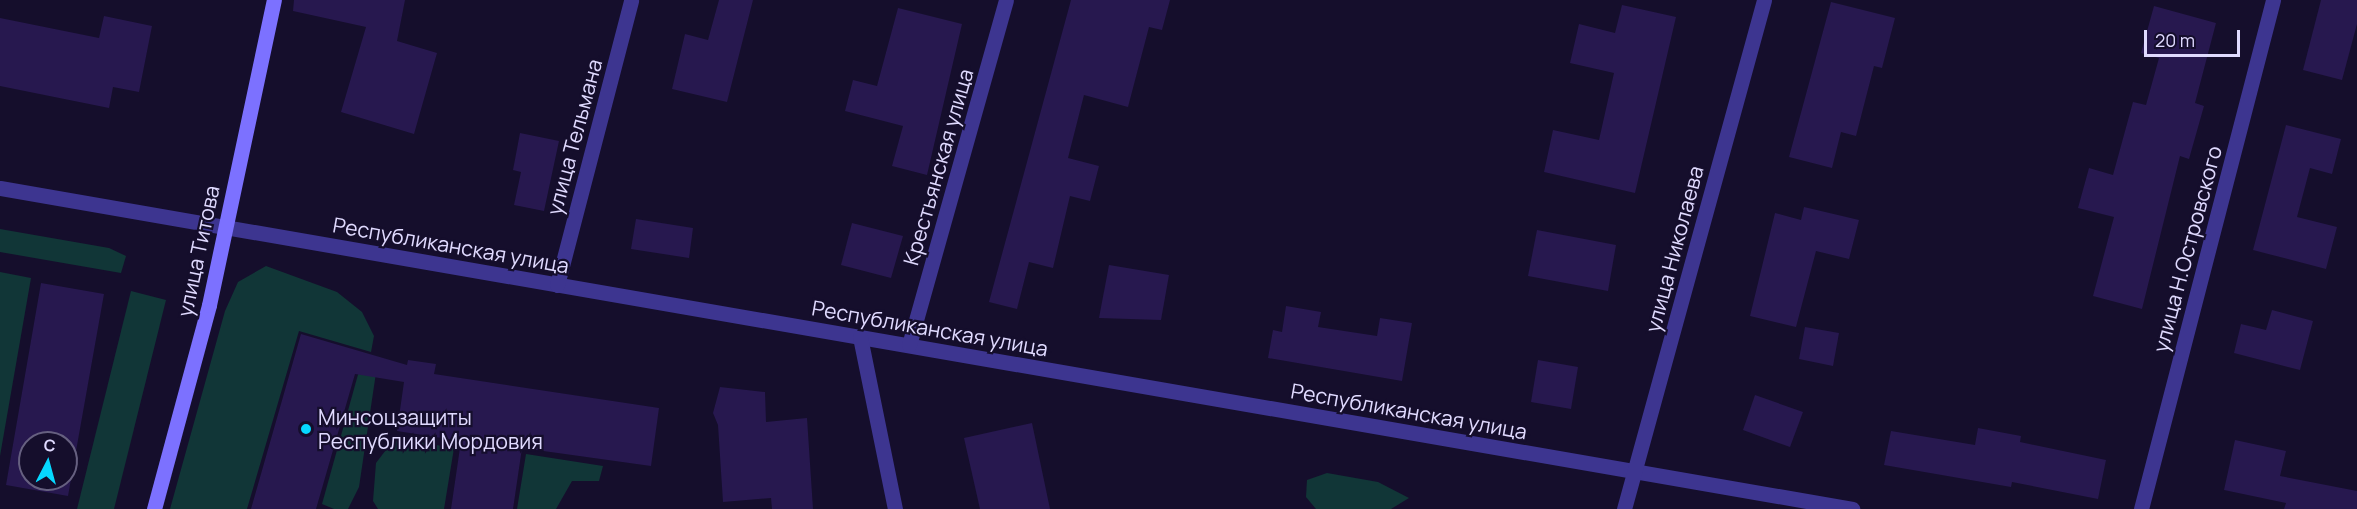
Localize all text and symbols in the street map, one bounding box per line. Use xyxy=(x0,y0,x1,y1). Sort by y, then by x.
scale bar xyxy=(2147,18,2243,56)
text: 20 m xyxy=(2155,28,2195,52)
street label: улица Тельмана xyxy=(541,56,607,218)
street label: Крестьянская улица xyxy=(898,66,978,268)
street label: улица Н.Островского xyxy=(2147,143,2227,355)
street label: улица Николаева xyxy=(1640,163,1708,335)
street label: улица Титова xyxy=(172,183,224,319)
street label: Республиканская улица xyxy=(331,212,571,278)
street label: Республиканская улица xyxy=(810,295,1050,361)
street label: Республиканская улица xyxy=(1289,378,1529,444)
place label: Минсоцзащиты Республики Мордовия xyxy=(318,404,543,454)
marker: Минсоцзащиты Республики Мордовия xyxy=(299,422,313,436)
north arrow xyxy=(18,431,78,491)
text: С xyxy=(43,434,57,457)

